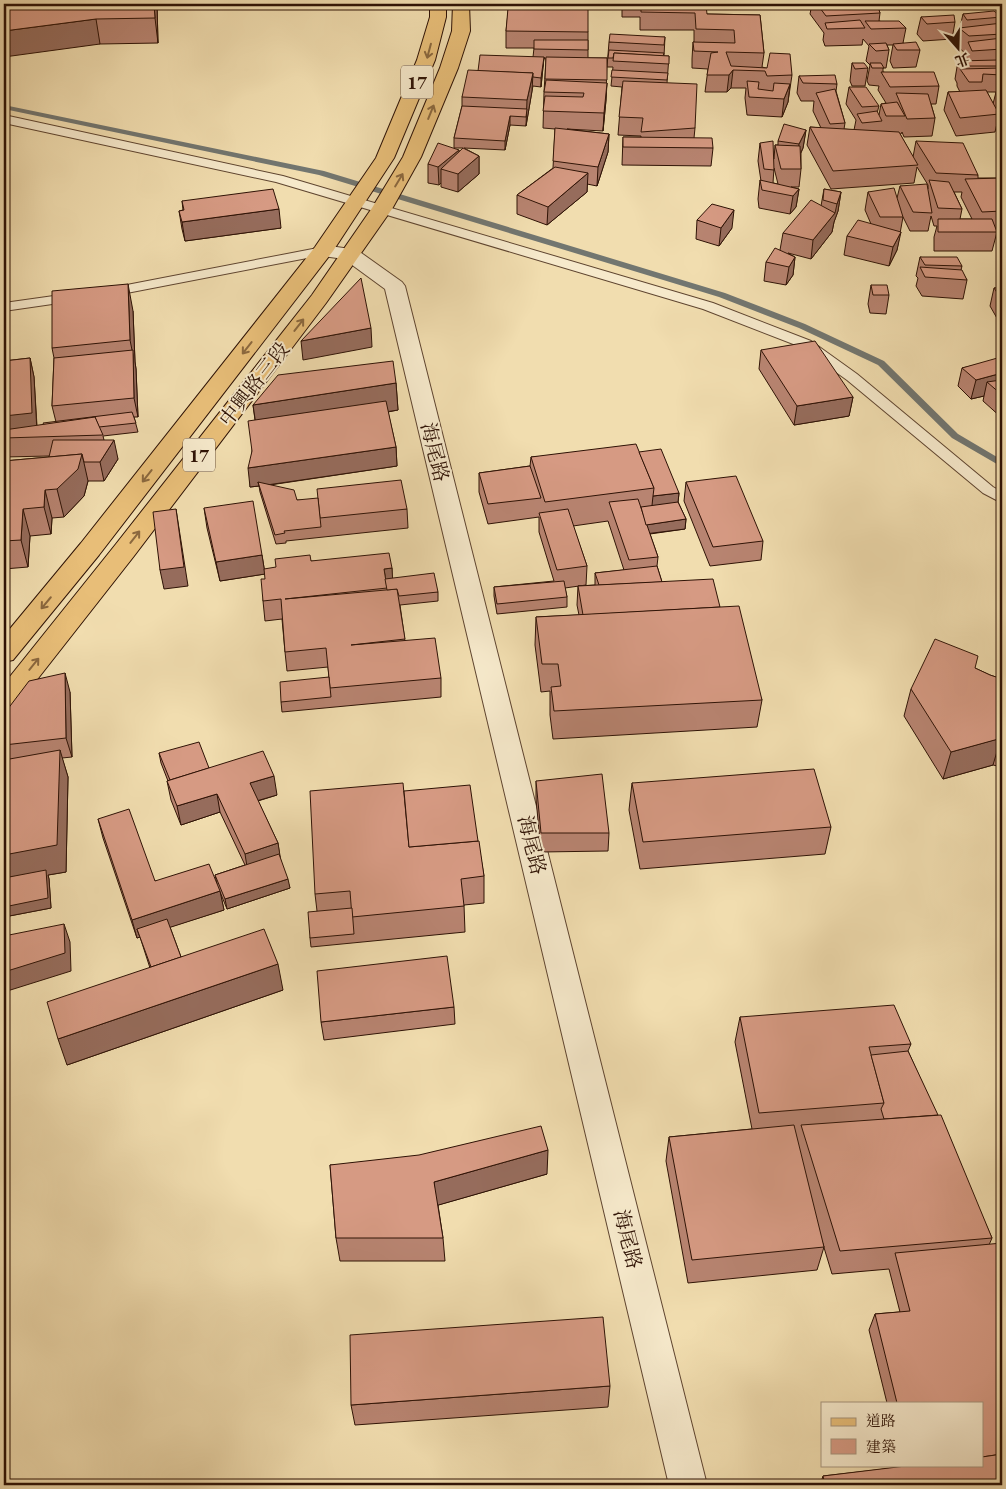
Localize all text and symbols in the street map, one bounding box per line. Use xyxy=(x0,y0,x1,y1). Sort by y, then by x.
north arrow xyxy=(934,22,984,72)
one-way arrow xyxy=(423,43,433,59)
text: 北 xyxy=(953,49,972,71)
road number: 17 xyxy=(401,65,433,98)
one-way arrow xyxy=(427,105,436,120)
one-way arrow xyxy=(394,173,404,187)
one-way arrow xyxy=(294,318,304,332)
street label: 中興路三段 xyxy=(213,337,295,431)
one-way arrow xyxy=(242,341,253,354)
street label: 海尾路 xyxy=(415,420,455,484)
road number: 17 xyxy=(183,438,215,472)
one-way arrow xyxy=(142,469,153,482)
one-way arrow xyxy=(130,531,141,544)
one-way arrow xyxy=(40,596,51,609)
one-way arrow xyxy=(29,658,40,671)
street label: 海尾路 xyxy=(512,813,552,877)
street label: 海尾路 xyxy=(608,1207,648,1271)
legend xyxy=(821,1402,984,1466)
text: 道路 xyxy=(866,1411,896,1430)
text: 建築 xyxy=(866,1437,896,1456)

